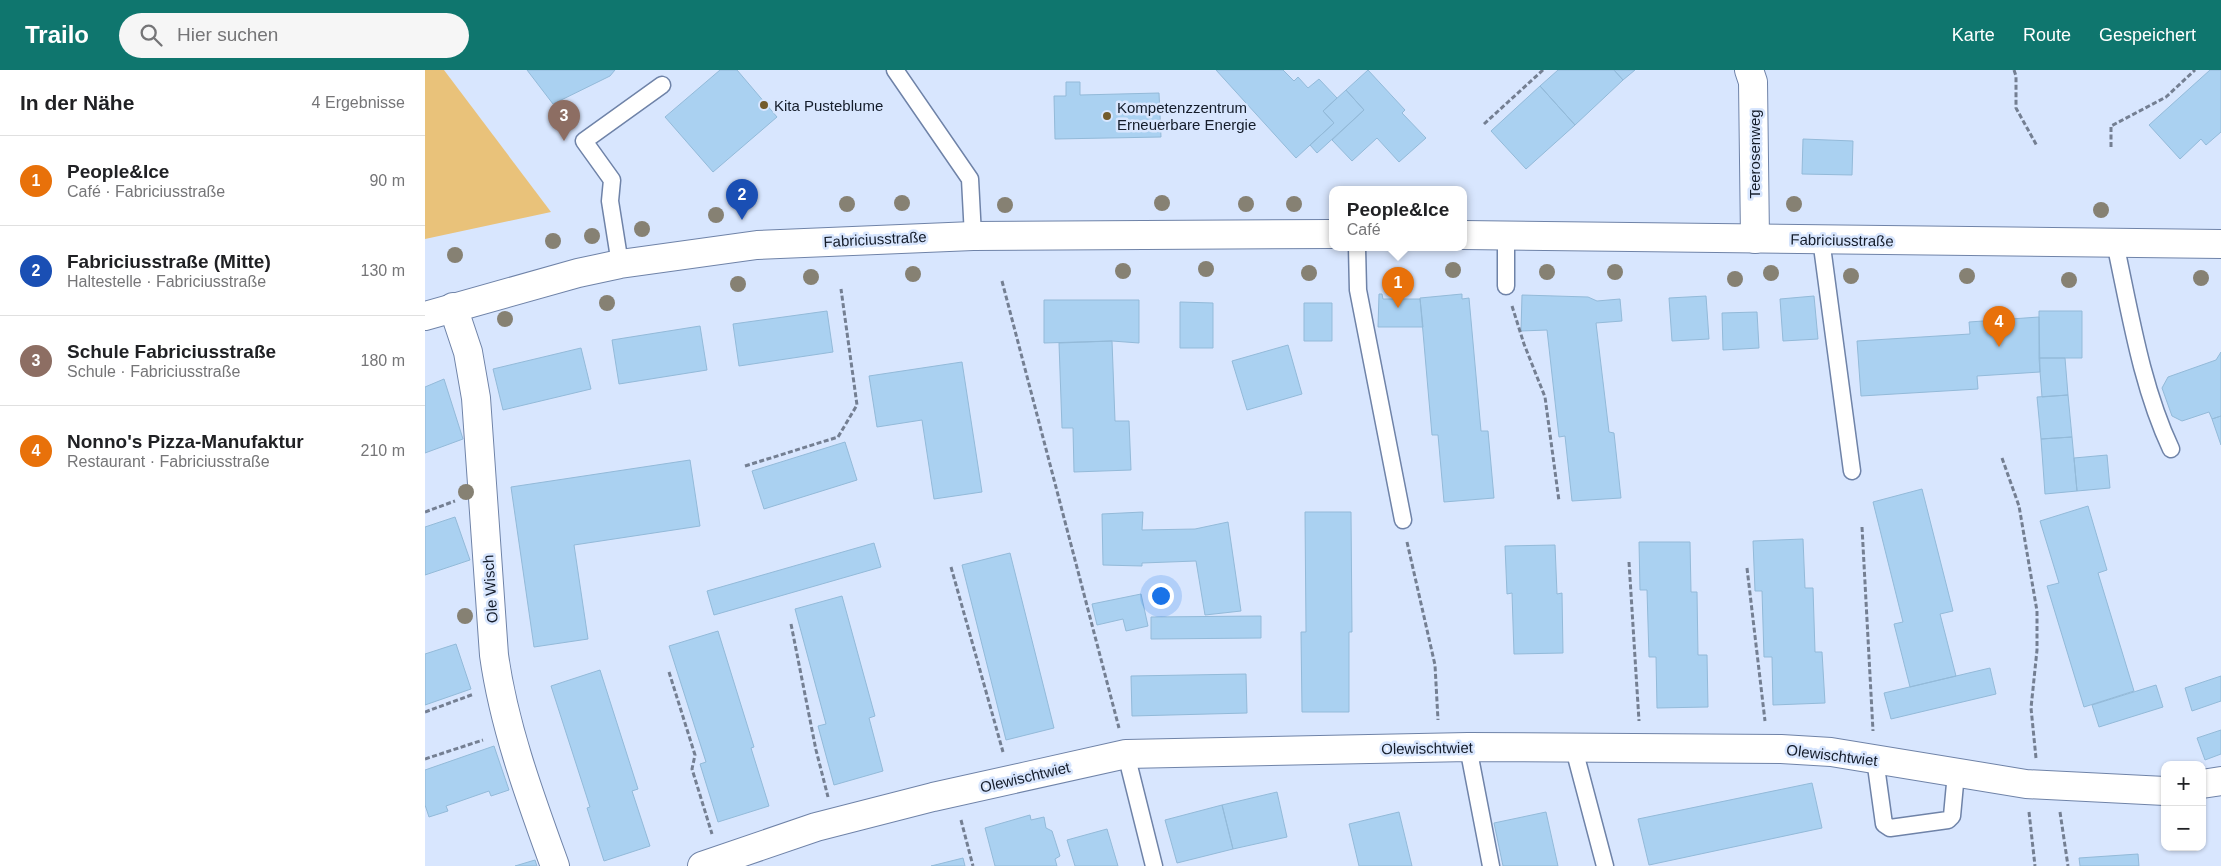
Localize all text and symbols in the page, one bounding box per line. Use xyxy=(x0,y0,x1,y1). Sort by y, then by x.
search box xyxy=(119,13,469,58)
text: Trailo xyxy=(25,21,89,48)
icon: search xyxy=(137,21,165,49)
text: Hier suchen xyxy=(177,24,278,45)
text: Karte xyxy=(1952,25,1995,45)
text: Route xyxy=(2023,25,2071,45)
text: Gespeichert xyxy=(2099,25,2196,45)
text: In der Nähe xyxy=(20,91,134,114)
text: 4 Ergebnisse xyxy=(312,94,405,111)
place label: Kita Pusteblume xyxy=(774,97,883,114)
marker: Kita Pusteblume xyxy=(758,99,770,111)
place label: Kompetenzzentrum Erneuerbare Energie xyxy=(1117,99,1256,133)
pin: 3 xyxy=(548,100,580,141)
street label: Teerosenweg xyxy=(1746,109,1763,199)
marker: Kompetenzzentrum Erneuerbare Energie xyxy=(1101,110,1113,122)
text: People&Ice xyxy=(67,161,169,182)
text: 1 xyxy=(32,172,40,189)
text: 90 m xyxy=(369,172,405,189)
pin: 2 xyxy=(726,179,758,220)
text: Café · Fabriciusstraße xyxy=(67,183,225,200)
popup xyxy=(1329,186,1467,251)
text: People&Ice xyxy=(1347,199,1449,220)
text: Café xyxy=(1347,221,1381,238)
street label: Fabriciusstraße xyxy=(823,228,927,250)
street label: Fabriciusstraße xyxy=(1790,231,1894,249)
text: Fabriciusstraße (Mitte) xyxy=(67,251,271,272)
text: 2 xyxy=(32,262,40,279)
text: 130 m xyxy=(361,262,405,279)
pin: 1 xyxy=(1382,267,1414,308)
text: Haltestelle · Fabriciusstraße xyxy=(67,273,266,290)
pin: 4 xyxy=(1983,306,2015,347)
text: Schule Fabriciusstraße xyxy=(67,341,276,362)
text: 3 xyxy=(32,352,40,369)
text: 180 m xyxy=(361,352,405,369)
text: Schule · Fabriciusstraße xyxy=(67,363,240,380)
text: Nonno's Pizza-Manufaktur xyxy=(67,431,304,452)
text: 4 xyxy=(32,442,40,459)
text: 210 m xyxy=(361,442,405,459)
text: Restaurant · Fabriciusstraße xyxy=(67,453,270,470)
street label: Ole Wisch xyxy=(479,554,501,624)
your location xyxy=(1148,583,1174,609)
street label: Olewischtwiet xyxy=(1381,739,1474,757)
street label: Olewischtwiet xyxy=(1785,741,1879,769)
street label: Olewischtwiet xyxy=(978,758,1072,796)
map controls xyxy=(2161,761,2206,851)
button: + xyxy=(2161,761,2206,806)
button: − xyxy=(2161,806,2206,851)

